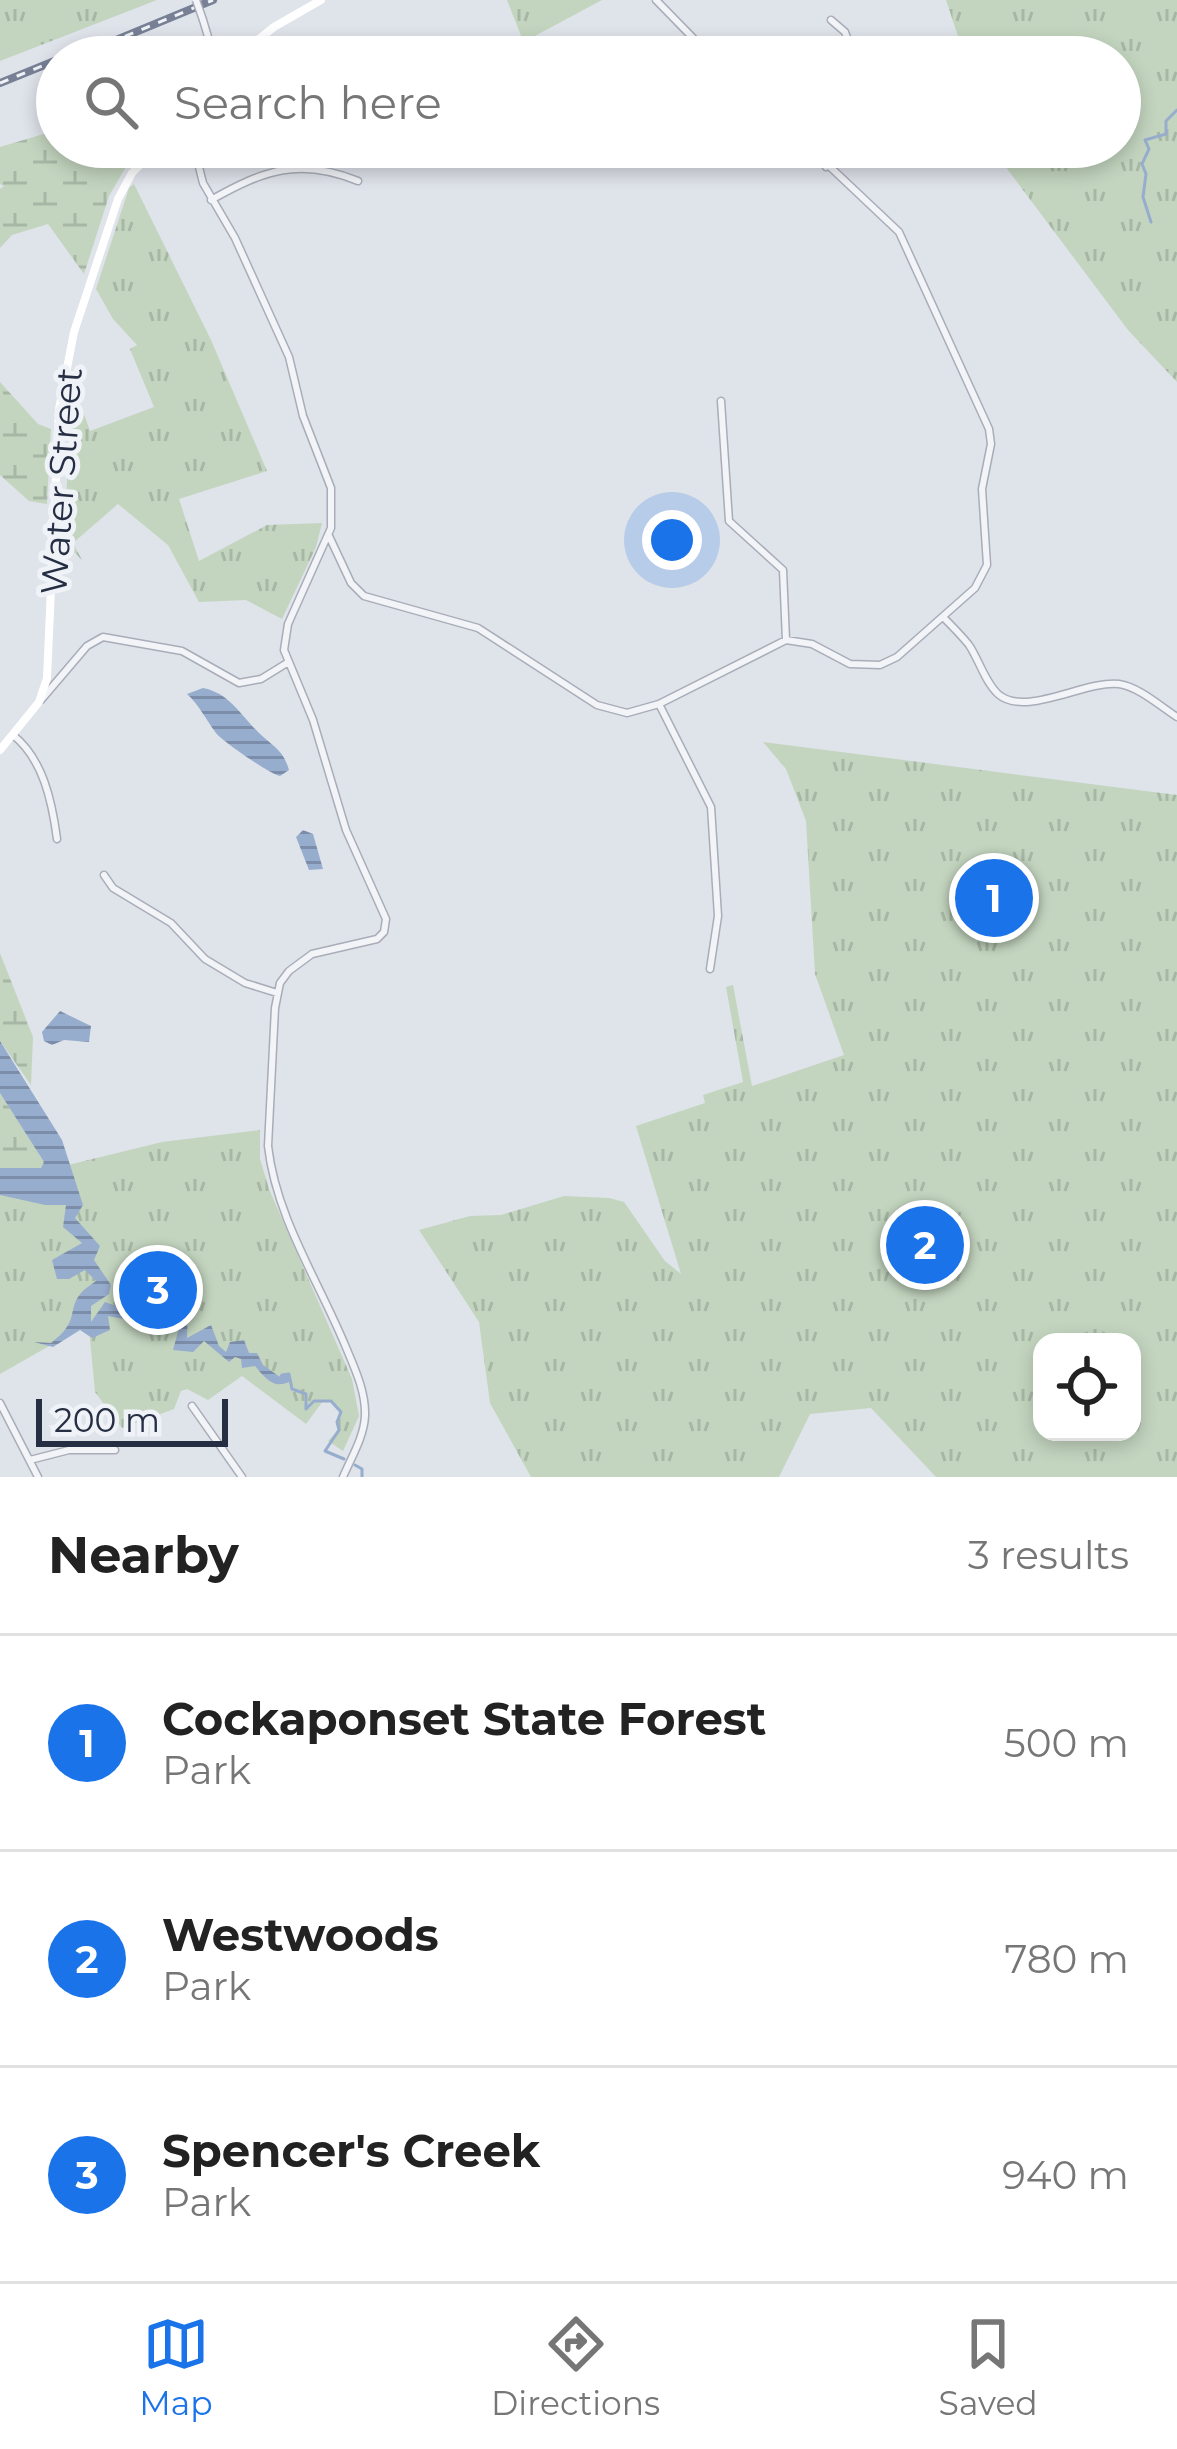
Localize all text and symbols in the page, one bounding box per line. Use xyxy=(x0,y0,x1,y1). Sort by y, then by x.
search box xyxy=(36,36,1141,168)
icon: search xyxy=(78,69,144,135)
text: Search here xyxy=(174,75,442,130)
street label: Water Street xyxy=(31,366,91,596)
your location xyxy=(642,510,702,570)
pin: 1 xyxy=(955,853,1033,943)
pin: 2 xyxy=(886,1200,964,1290)
pin: 3 xyxy=(119,1245,197,1335)
map controls xyxy=(1033,1333,1141,1441)
button: locate xyxy=(1033,1333,1141,1441)
scale bar xyxy=(36,1393,228,1446)
text: 200 m xyxy=(54,1400,160,1440)
text: Nearby xyxy=(48,1524,239,1586)
text: 3 results xyxy=(968,1531,1129,1579)
text: Cockaponset State Forest xyxy=(162,1691,766,1746)
text: 1 xyxy=(79,1719,95,1767)
text: 500 m xyxy=(1004,1719,1129,1767)
text: Park xyxy=(162,1746,251,1794)
text: Westwoods xyxy=(162,1907,439,1962)
text: 2 xyxy=(75,1935,99,1983)
text: 780 m xyxy=(1004,1935,1129,1983)
text: Park xyxy=(162,1962,251,2010)
text: Spencer's Creek xyxy=(162,2123,540,2178)
text: 3 xyxy=(75,2151,99,2199)
text: 940 m xyxy=(1002,2151,1129,2199)
text: Park xyxy=(162,2178,251,2226)
tab: Map xyxy=(139,2311,213,2423)
tab: Directions xyxy=(491,2311,660,2423)
tab: Saved xyxy=(939,2311,1038,2423)

